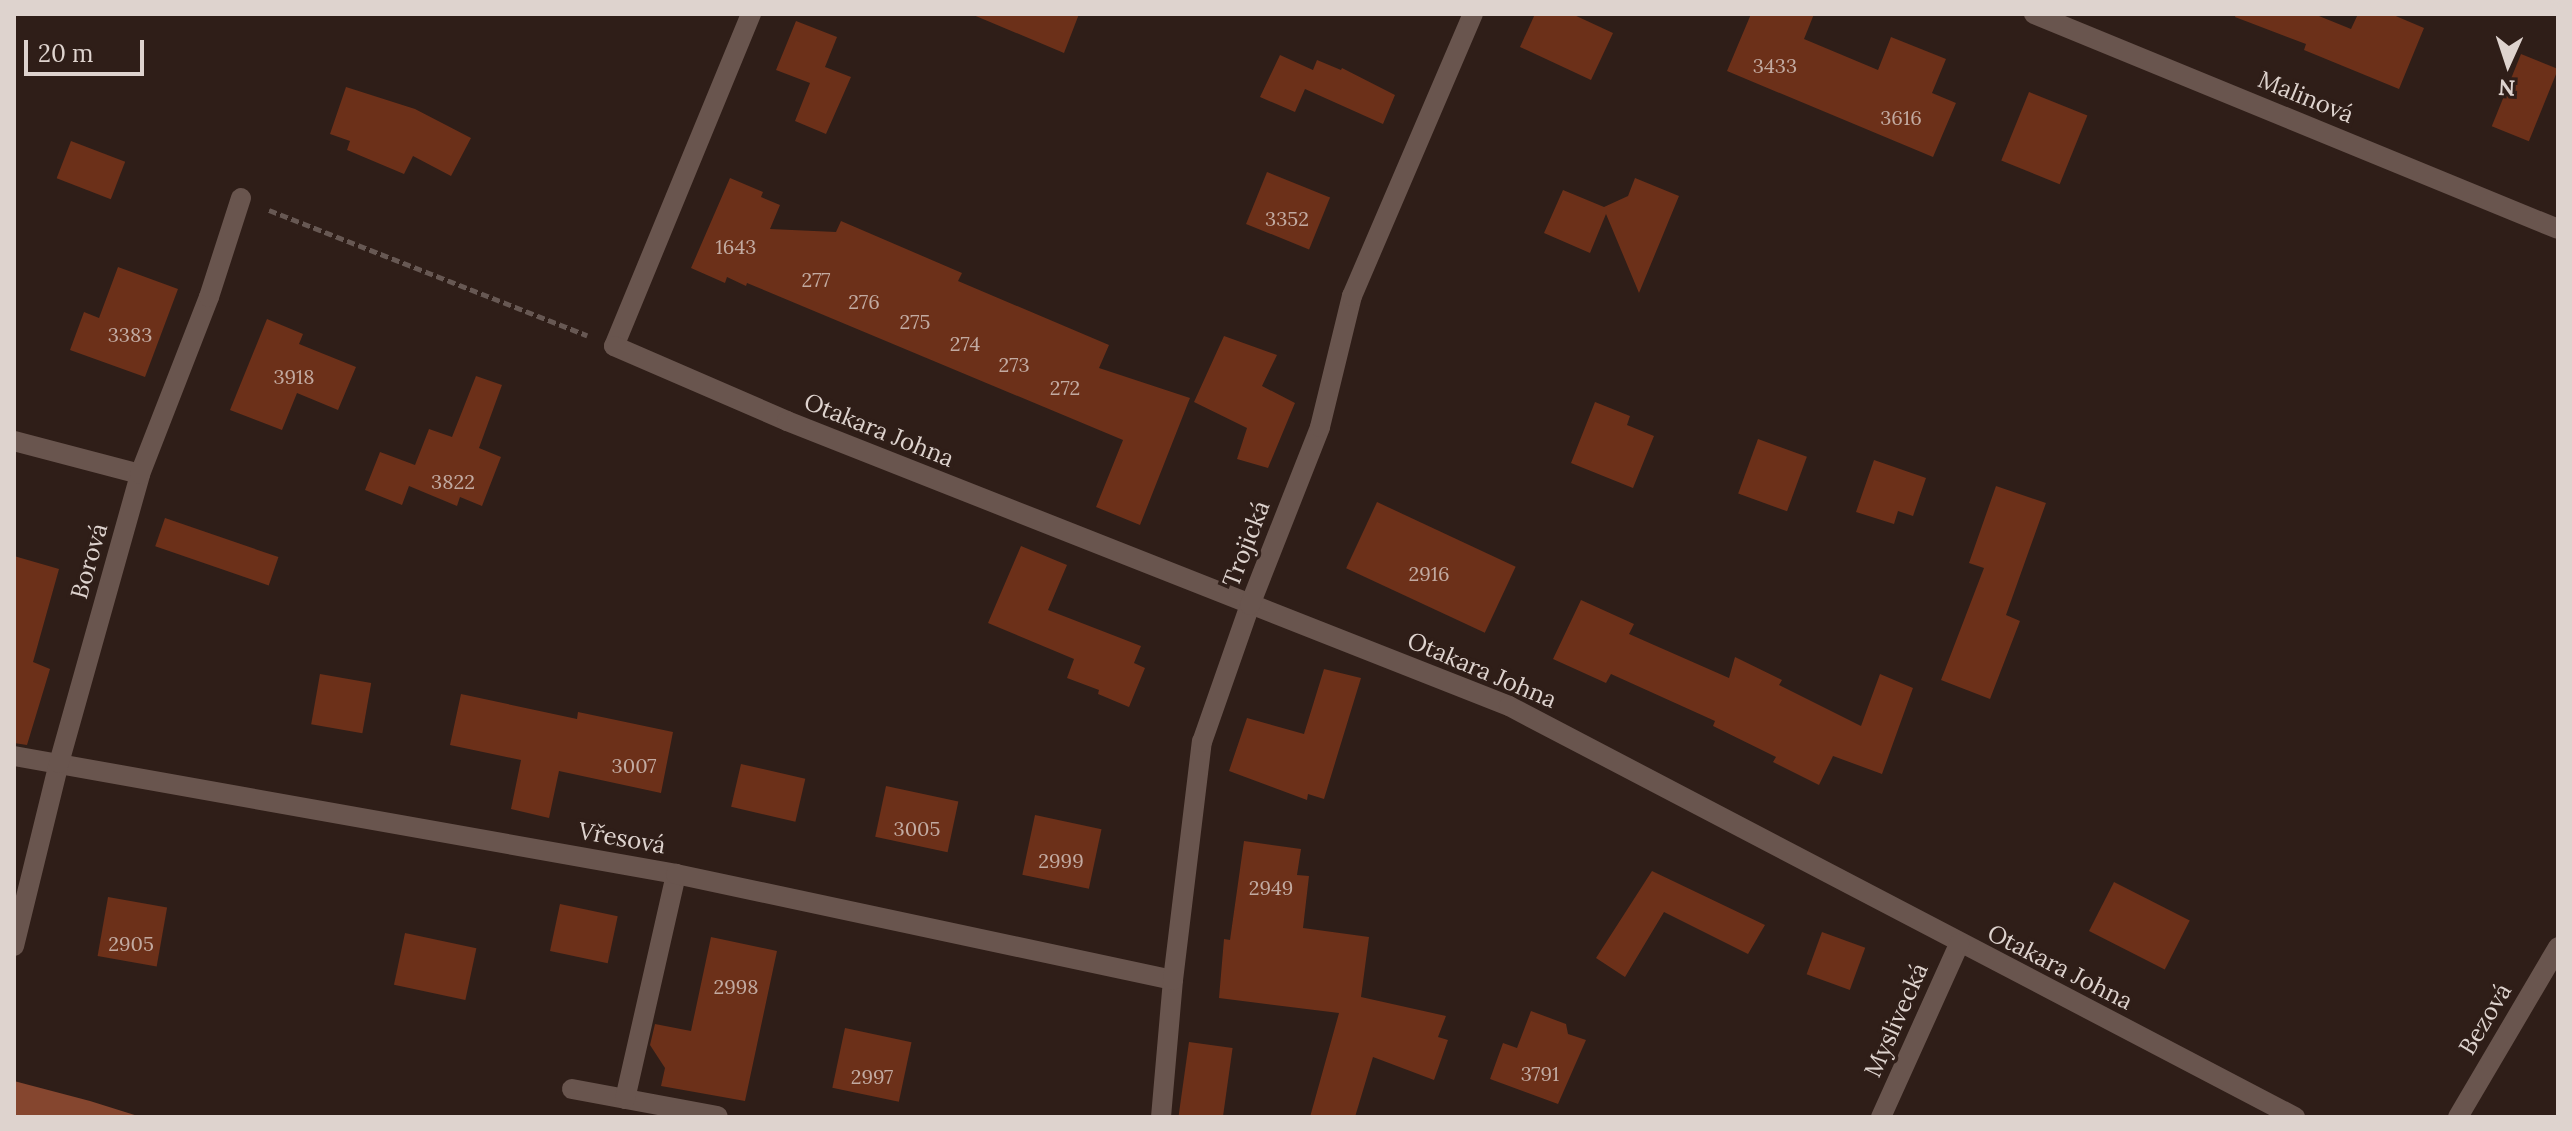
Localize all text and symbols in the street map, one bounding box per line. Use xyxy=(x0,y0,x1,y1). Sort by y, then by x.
scale bar xyxy=(28,24,148,74)
north arrow xyxy=(2468,24,2548,104)
text: 20 m xyxy=(38,38,94,69)
house number: 3433 xyxy=(1753,53,1797,77)
street label: Malinová xyxy=(2254,65,2358,129)
text: N xyxy=(2498,74,2516,102)
house number: 3616 xyxy=(1880,105,1922,129)
house number: 3352 xyxy=(1265,206,1309,230)
house number: 1643 xyxy=(716,234,756,258)
house number: 277 xyxy=(801,267,831,291)
house number: 276 xyxy=(848,289,880,313)
house number: 275 xyxy=(900,309,930,333)
house number: 3383 xyxy=(108,322,152,346)
house number: 274 xyxy=(950,331,980,355)
house number: 273 xyxy=(998,352,1030,376)
house number: 3918 xyxy=(273,364,315,388)
house number: 272 xyxy=(1050,375,1080,399)
street label: Otakara Johna xyxy=(800,387,958,473)
house number: 3822 xyxy=(431,469,475,493)
street label: Trojická xyxy=(1216,497,1276,591)
street label: Borová xyxy=(64,520,114,602)
house number: 2916 xyxy=(1408,561,1450,585)
street label: Otakara Johna xyxy=(1403,626,1561,714)
house number: 3007 xyxy=(612,753,656,777)
street label: Vřesová xyxy=(576,816,668,860)
house number: 3005 xyxy=(894,816,940,840)
house number: 2999 xyxy=(1038,848,1084,872)
house number: 2949 xyxy=(1249,875,1293,899)
street label: Otakara Johna xyxy=(1983,918,2137,1016)
house number: 2905 xyxy=(108,931,154,955)
street label: Myslivecká xyxy=(1858,959,1934,1081)
house number: 2998 xyxy=(713,974,759,998)
street label: Bezová xyxy=(2453,978,2517,1060)
house number: 3791 xyxy=(1521,1061,1559,1085)
house number: 2997 xyxy=(851,1064,893,1088)

